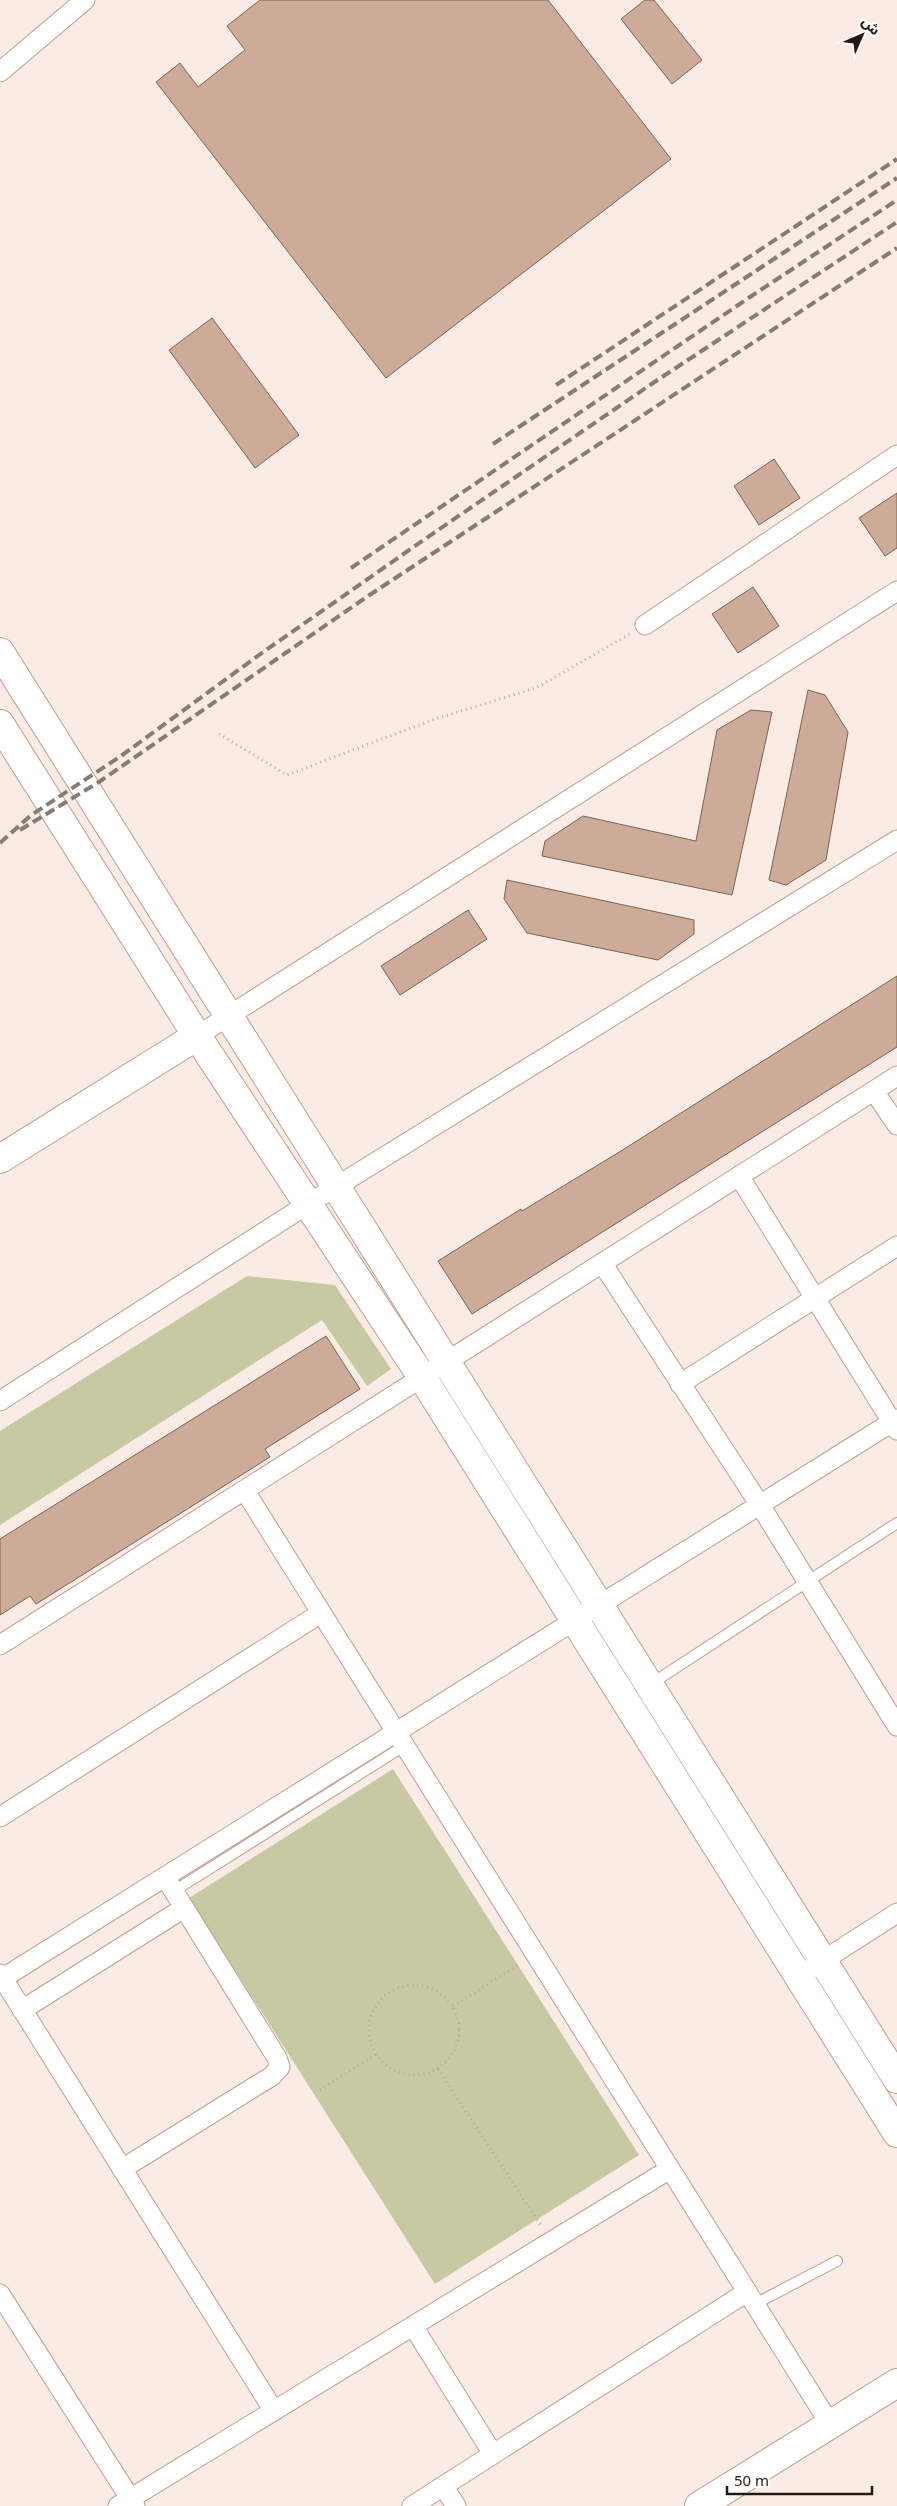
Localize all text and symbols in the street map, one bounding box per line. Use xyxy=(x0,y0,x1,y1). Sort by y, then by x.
north arrow xyxy=(837,10,887,60)
text: ش xyxy=(858,12,885,39)
scale bar xyxy=(727,2464,872,2496)
text: 50 m xyxy=(734,2470,769,2490)

